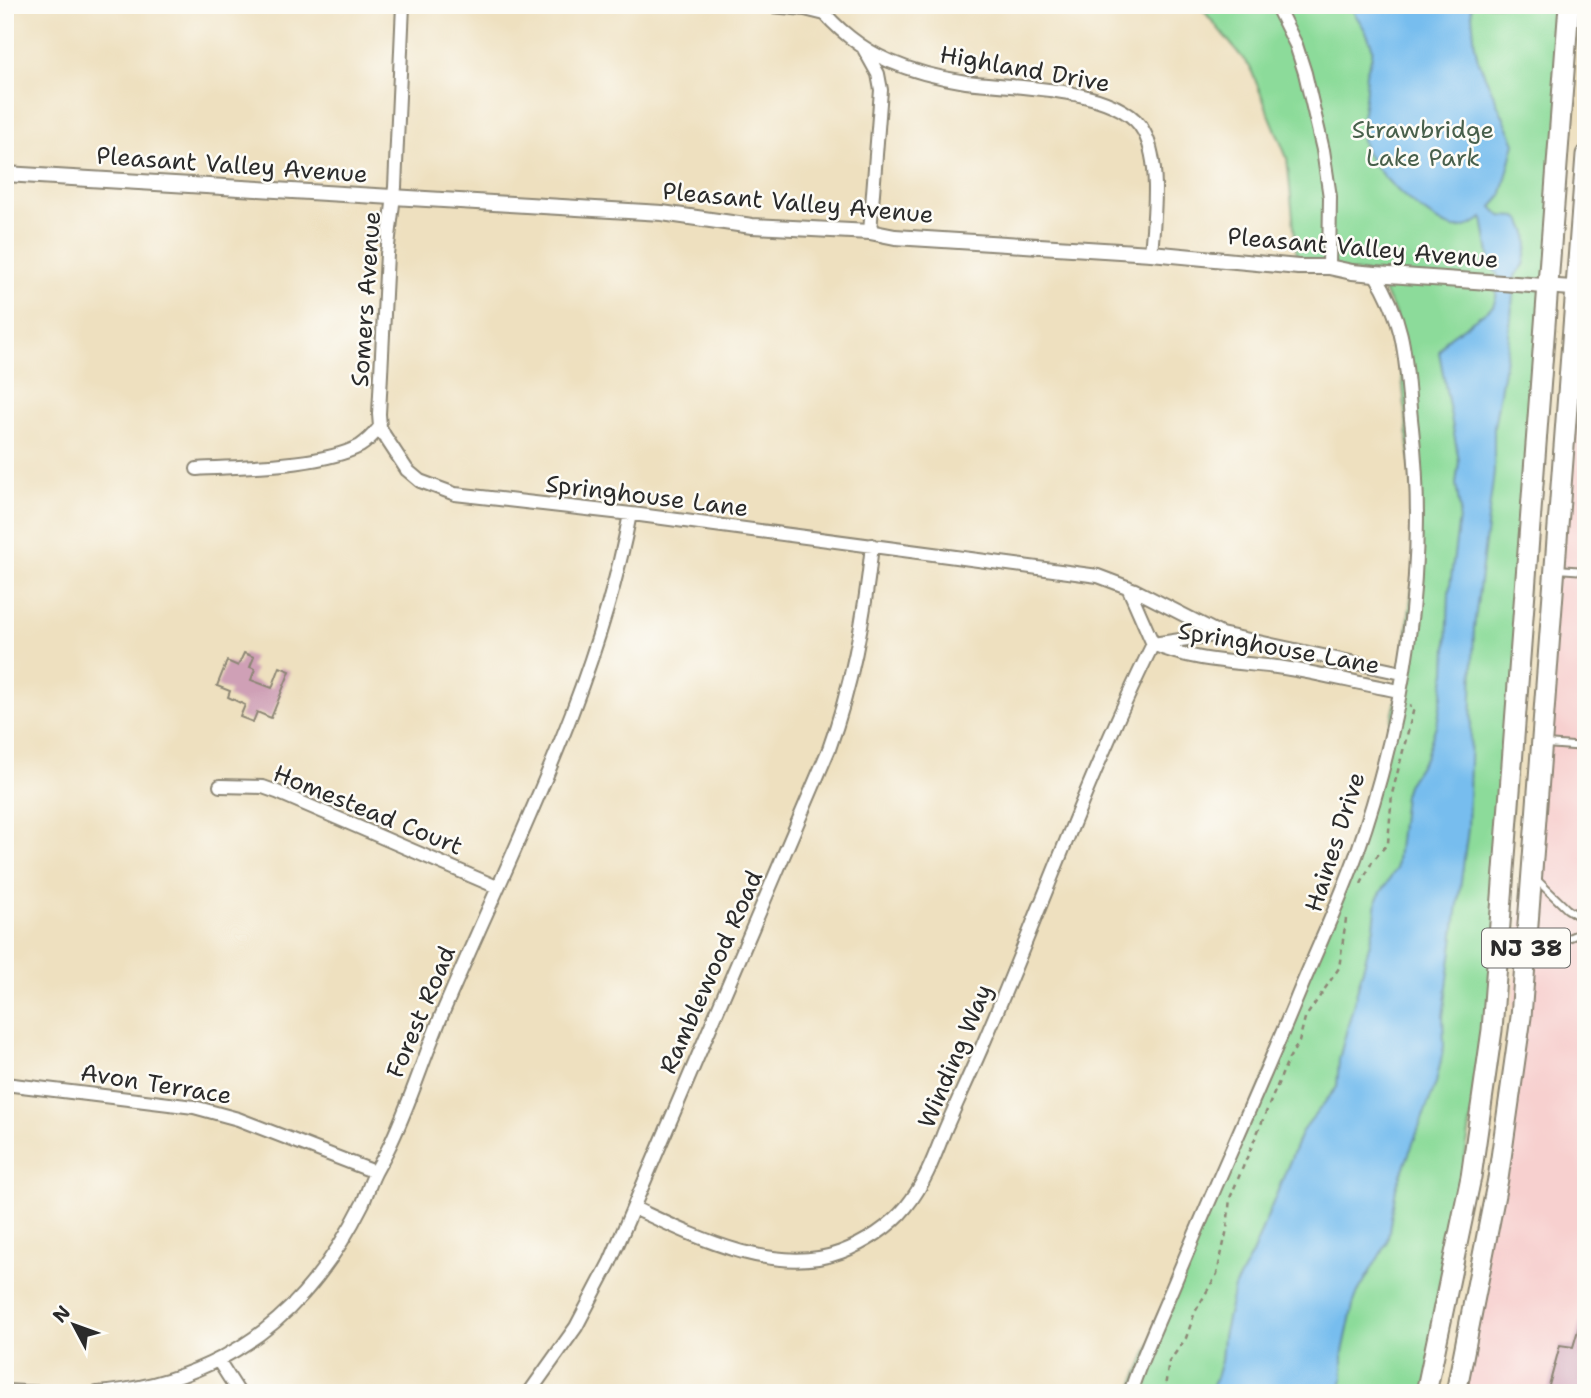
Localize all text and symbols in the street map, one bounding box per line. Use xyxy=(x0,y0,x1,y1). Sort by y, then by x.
street label: Highland Drive xyxy=(937,38,1113,100)
park label: Strawbridge Lake Park xyxy=(1352,114,1494,174)
street label: Pleasant Valley Avenue xyxy=(95,140,369,190)
street label: Pleasant Valley Avenue xyxy=(661,175,935,231)
street label: Somers Avenue xyxy=(344,210,388,388)
street label: Pleasant Valley Avenue xyxy=(1226,220,1500,276)
street label: Springhouse Lane xyxy=(544,468,750,524)
street label: Springhouse Lane xyxy=(1176,615,1382,681)
street label: Homestead Court xyxy=(268,757,468,863)
street label: Haines Drive xyxy=(1297,768,1373,916)
street label: Ramblewood Road xyxy=(652,865,770,1079)
road number: NJ 38 xyxy=(1482,928,1570,967)
street label: Forest Road xyxy=(379,941,463,1083)
street label: Winding Way xyxy=(910,979,1000,1133)
street label: Avon Terrace xyxy=(78,1056,234,1112)
north arrow xyxy=(38,1290,108,1360)
text: N xyxy=(47,1300,76,1328)

